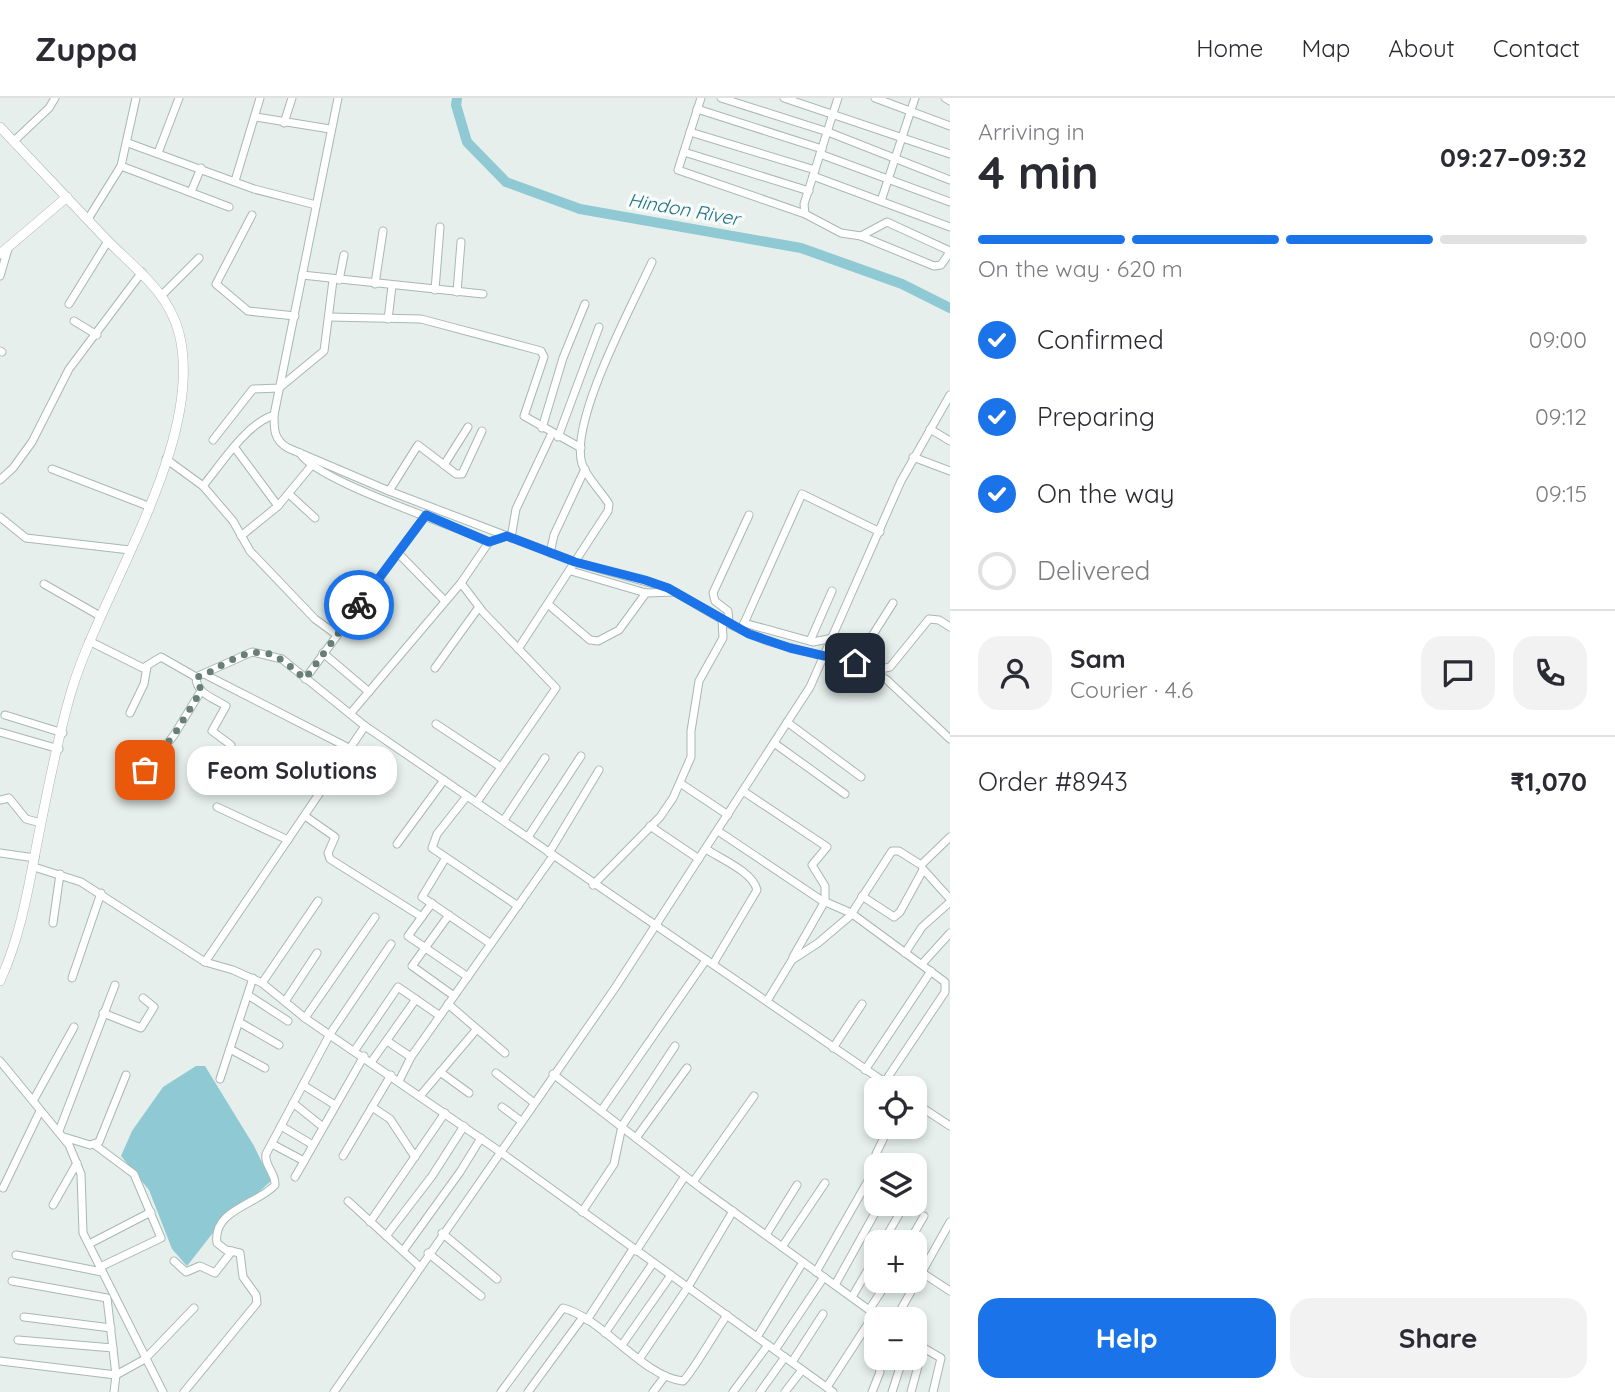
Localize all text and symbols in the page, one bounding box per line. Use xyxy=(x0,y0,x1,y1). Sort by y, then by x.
text: Zuppa xyxy=(35,28,138,69)
text: Home xyxy=(1196,33,1263,63)
text: Map xyxy=(1301,33,1350,63)
text: About xyxy=(1388,33,1455,63)
text: Contact xyxy=(1493,33,1580,63)
text: Arriving in xyxy=(978,117,1085,146)
text: 09:27–09:32 xyxy=(1440,141,1587,174)
text: 4 min xyxy=(978,143,1099,201)
water label: Hindon River xyxy=(626,187,744,231)
text: On the way · 620 m xyxy=(978,254,1183,283)
icon: check xyxy=(978,321,1016,359)
text: Confirmed xyxy=(1037,323,1164,356)
text: 09:00 xyxy=(1529,325,1587,354)
icon: check xyxy=(978,398,1016,436)
text: Preparing xyxy=(1037,400,1155,433)
text: 09:12 xyxy=(1535,402,1587,431)
icon: check xyxy=(978,475,1016,513)
text: On the way xyxy=(1037,477,1175,510)
text: 09:15 xyxy=(1535,479,1587,508)
text: Delivered xyxy=(1037,554,1150,587)
courier xyxy=(324,570,394,640)
icon: bike xyxy=(340,586,378,624)
pin xyxy=(825,633,885,693)
button: person xyxy=(978,636,1052,710)
button: chat xyxy=(1421,636,1495,710)
button: phone xyxy=(1513,636,1587,710)
text: Sam xyxy=(1070,642,1126,675)
icon: home xyxy=(836,644,874,682)
text: Courier · 4.6 xyxy=(1070,675,1193,704)
pin xyxy=(115,740,175,800)
callout: Feom Solutions xyxy=(187,746,397,794)
icon: bag xyxy=(126,751,164,789)
text: Feom Solutions xyxy=(207,756,377,785)
text: Order #8943 xyxy=(978,765,1128,798)
text: ₹1,070 xyxy=(1510,765,1587,798)
map controls xyxy=(864,1076,927,1370)
button: locate xyxy=(864,1076,927,1139)
button: layers xyxy=(864,1153,927,1216)
button: + xyxy=(864,1230,927,1293)
button: Help xyxy=(978,1298,1276,1378)
button: Share xyxy=(1290,1298,1587,1378)
button: − xyxy=(864,1307,927,1370)

